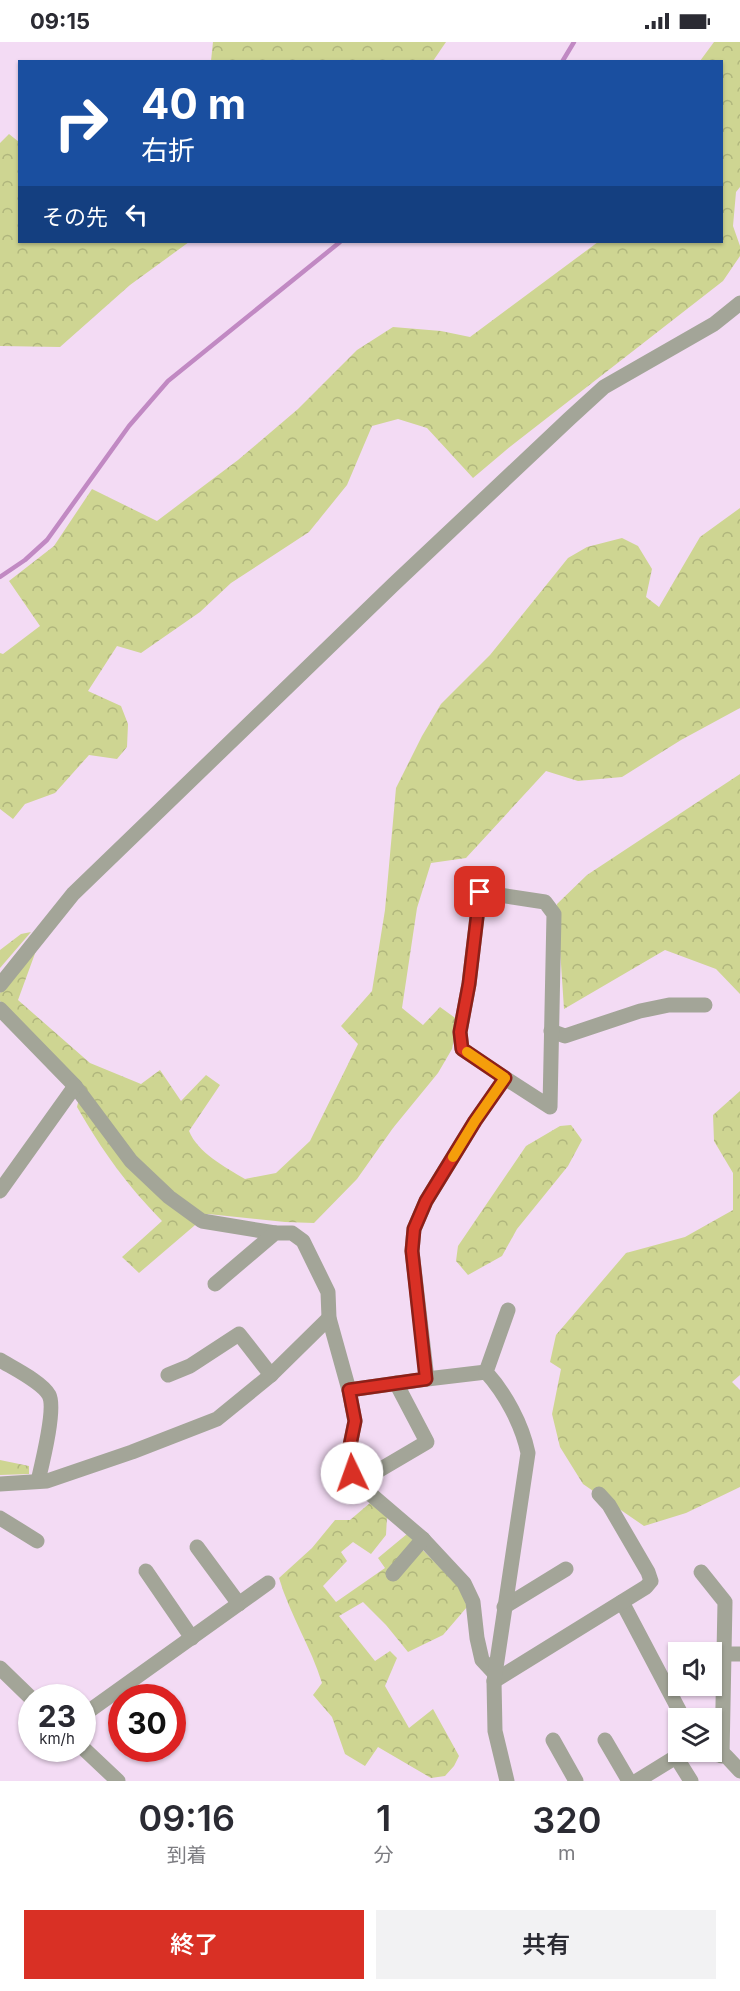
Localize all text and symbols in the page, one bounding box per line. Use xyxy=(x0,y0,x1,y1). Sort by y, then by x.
text: 09:15 xyxy=(30,8,90,34)
text: 40 m xyxy=(141,78,246,129)
icon: right xyxy=(42,84,120,162)
text: 右折 xyxy=(141,134,195,167)
icon: left xyxy=(120,198,153,231)
text: その先 xyxy=(42,204,108,230)
pin xyxy=(454,866,505,917)
icon: arrive xyxy=(463,875,496,908)
position arrow xyxy=(320,1441,384,1505)
map controls xyxy=(668,1642,722,1762)
button: sound xyxy=(668,1642,722,1696)
speed limit sign: 30 xyxy=(108,1684,186,1762)
text: 23 xyxy=(38,1698,76,1734)
button: layers xyxy=(668,1708,722,1762)
text: km/h xyxy=(39,1729,75,1748)
text: 09:16 xyxy=(139,1796,235,1840)
text: 1 xyxy=(376,1796,391,1840)
text: 320 xyxy=(532,1798,601,1842)
text: m xyxy=(558,1841,576,1865)
text: 到着 xyxy=(167,1843,207,1867)
text: 分 xyxy=(374,1843,394,1867)
button: 終了 xyxy=(24,1910,364,1979)
button: 共有 xyxy=(376,1910,716,1979)

